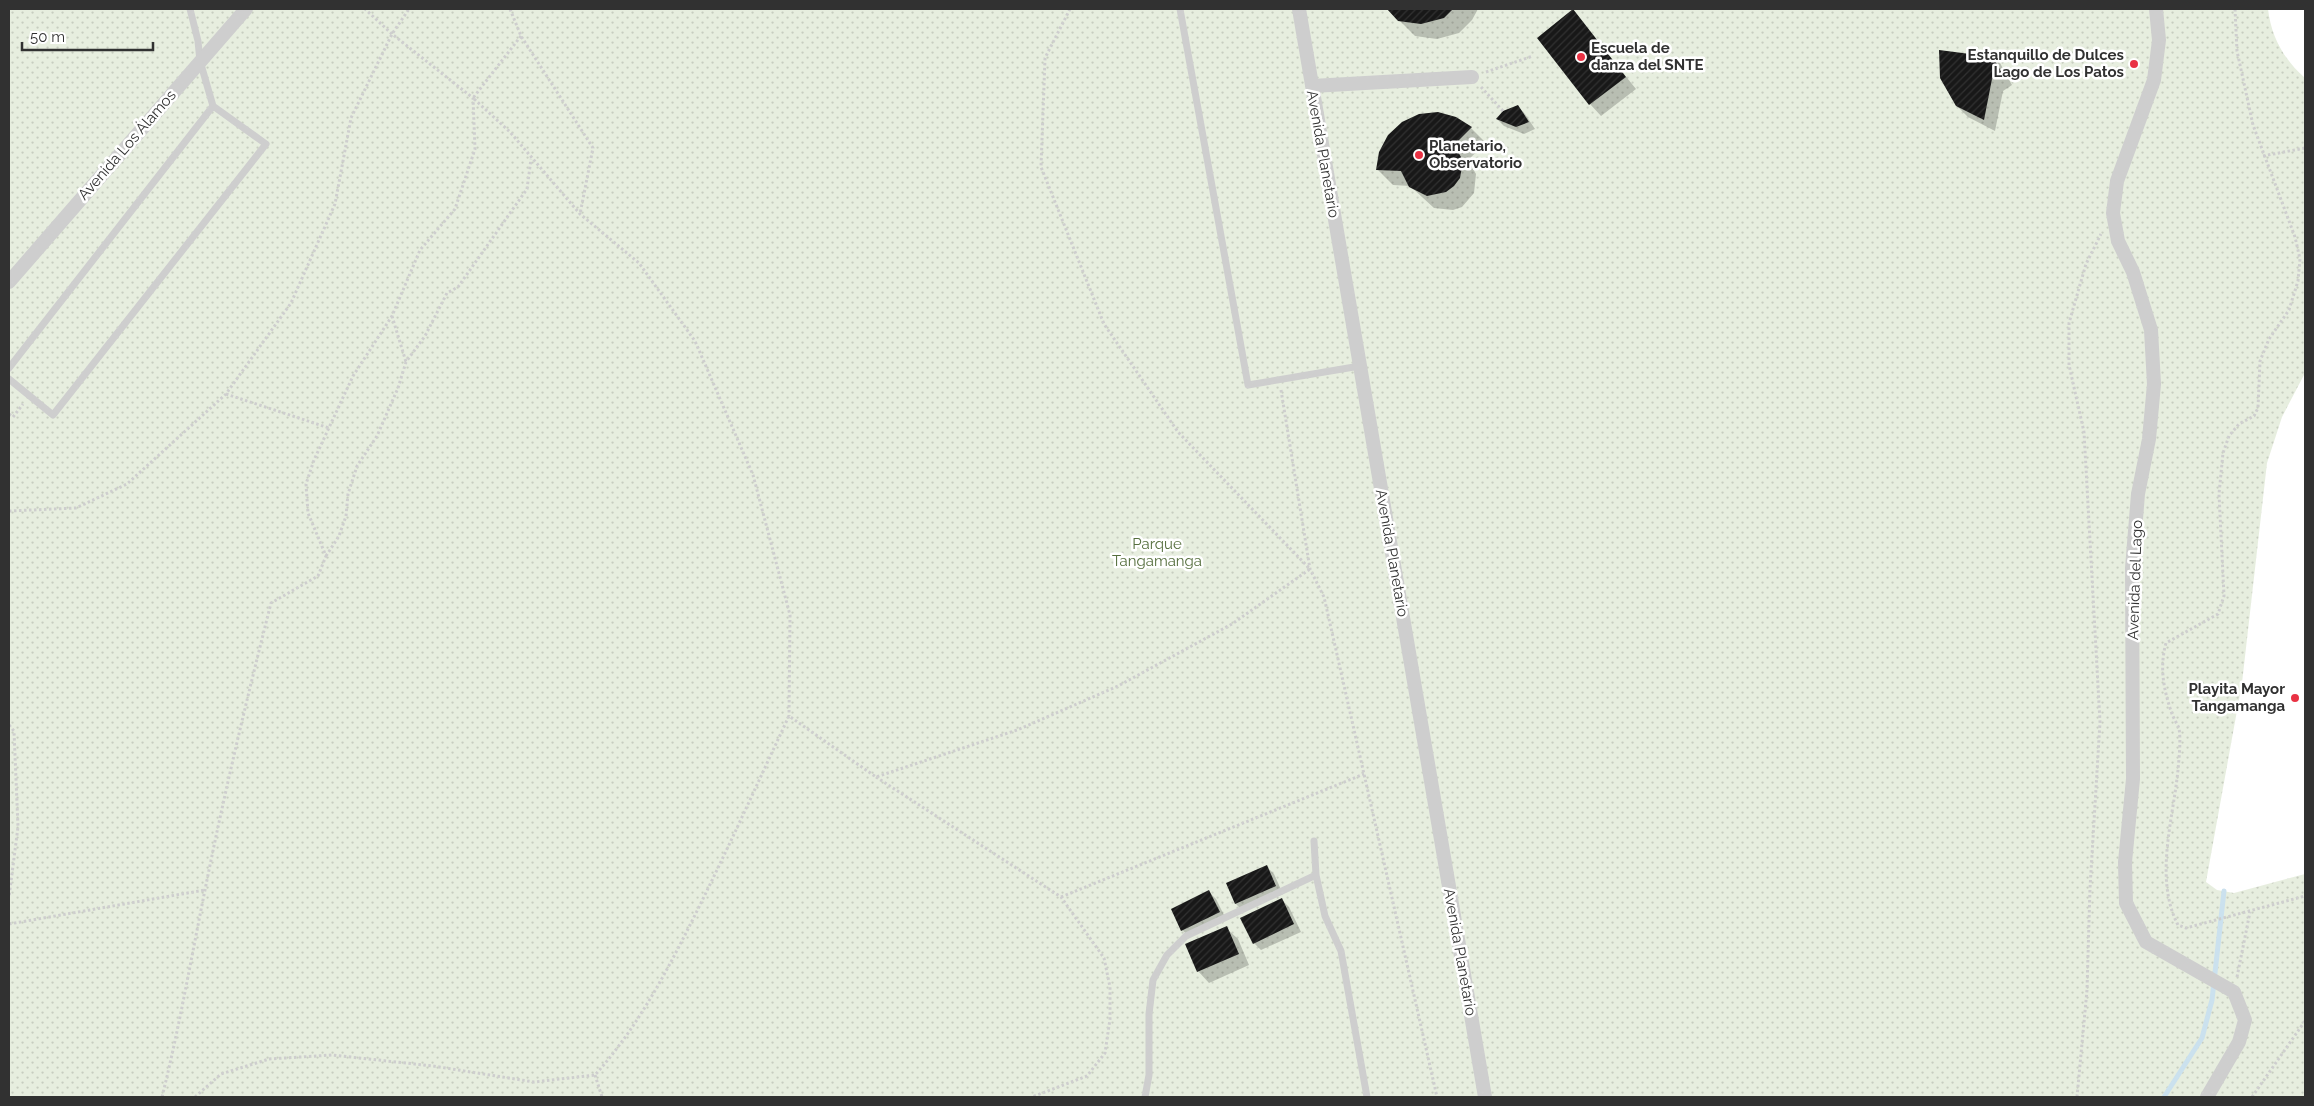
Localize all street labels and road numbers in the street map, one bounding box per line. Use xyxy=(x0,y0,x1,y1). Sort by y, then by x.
street label: Avenida Los Álamos xyxy=(74,86,180,204)
street label: Avenida Planetario xyxy=(1303,89,1343,219)
street label: Avenida Planetario xyxy=(1372,488,1412,618)
street label: Avenida del Lago xyxy=(2124,520,2146,640)
street label: Avenida Planetario xyxy=(1440,887,1480,1017)

